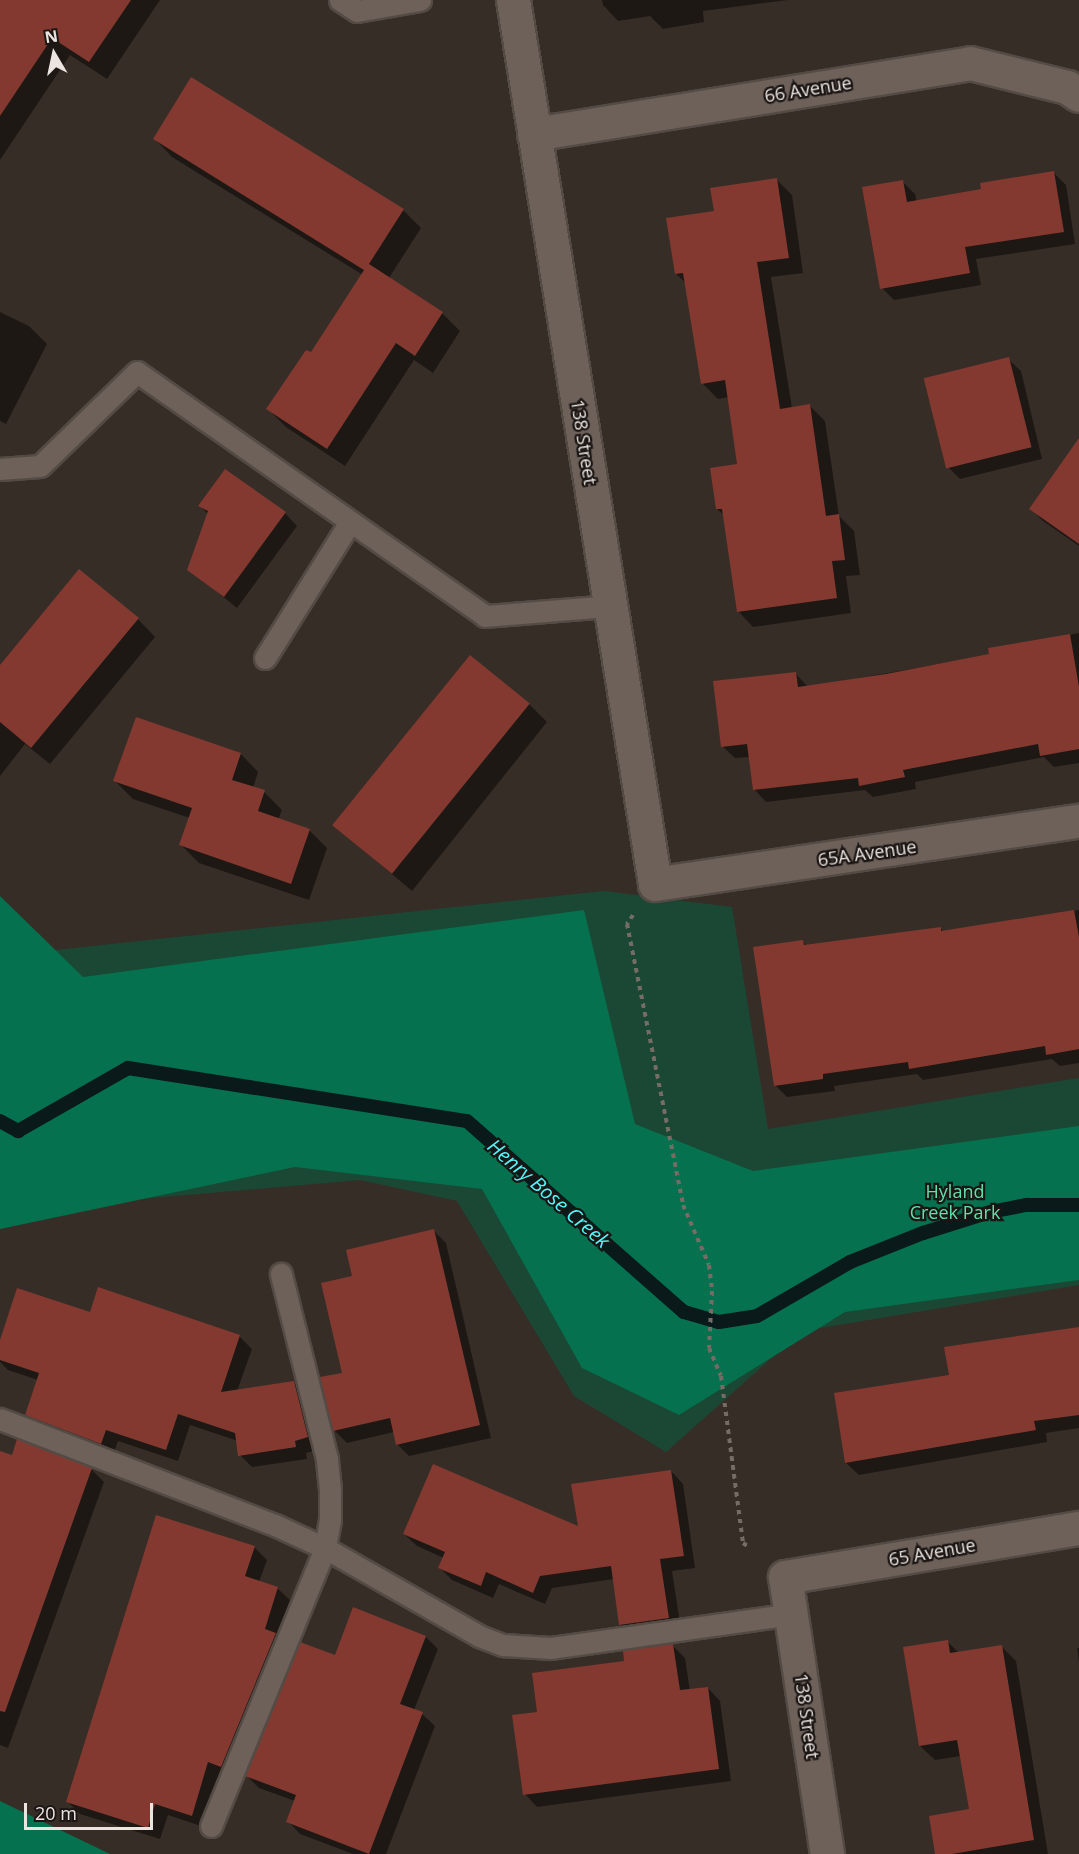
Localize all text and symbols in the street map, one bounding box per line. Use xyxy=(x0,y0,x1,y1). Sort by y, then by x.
north arrow xyxy=(24,24,84,84)
text: N xyxy=(43,24,59,48)
street label: 66 Avenue xyxy=(763,71,853,107)
street label: 138 Street xyxy=(567,398,601,486)
street label: 65A Avenue xyxy=(816,835,918,871)
water label: Henry Bose Creek xyxy=(483,1133,615,1253)
park label: Hyland Creek Park xyxy=(910,1181,1000,1224)
street label: 65 Avenue xyxy=(887,1534,977,1570)
street label: 138 Street xyxy=(790,1672,824,1760)
scale bar xyxy=(27,1791,156,1829)
text: 20 m xyxy=(35,1801,77,1825)

